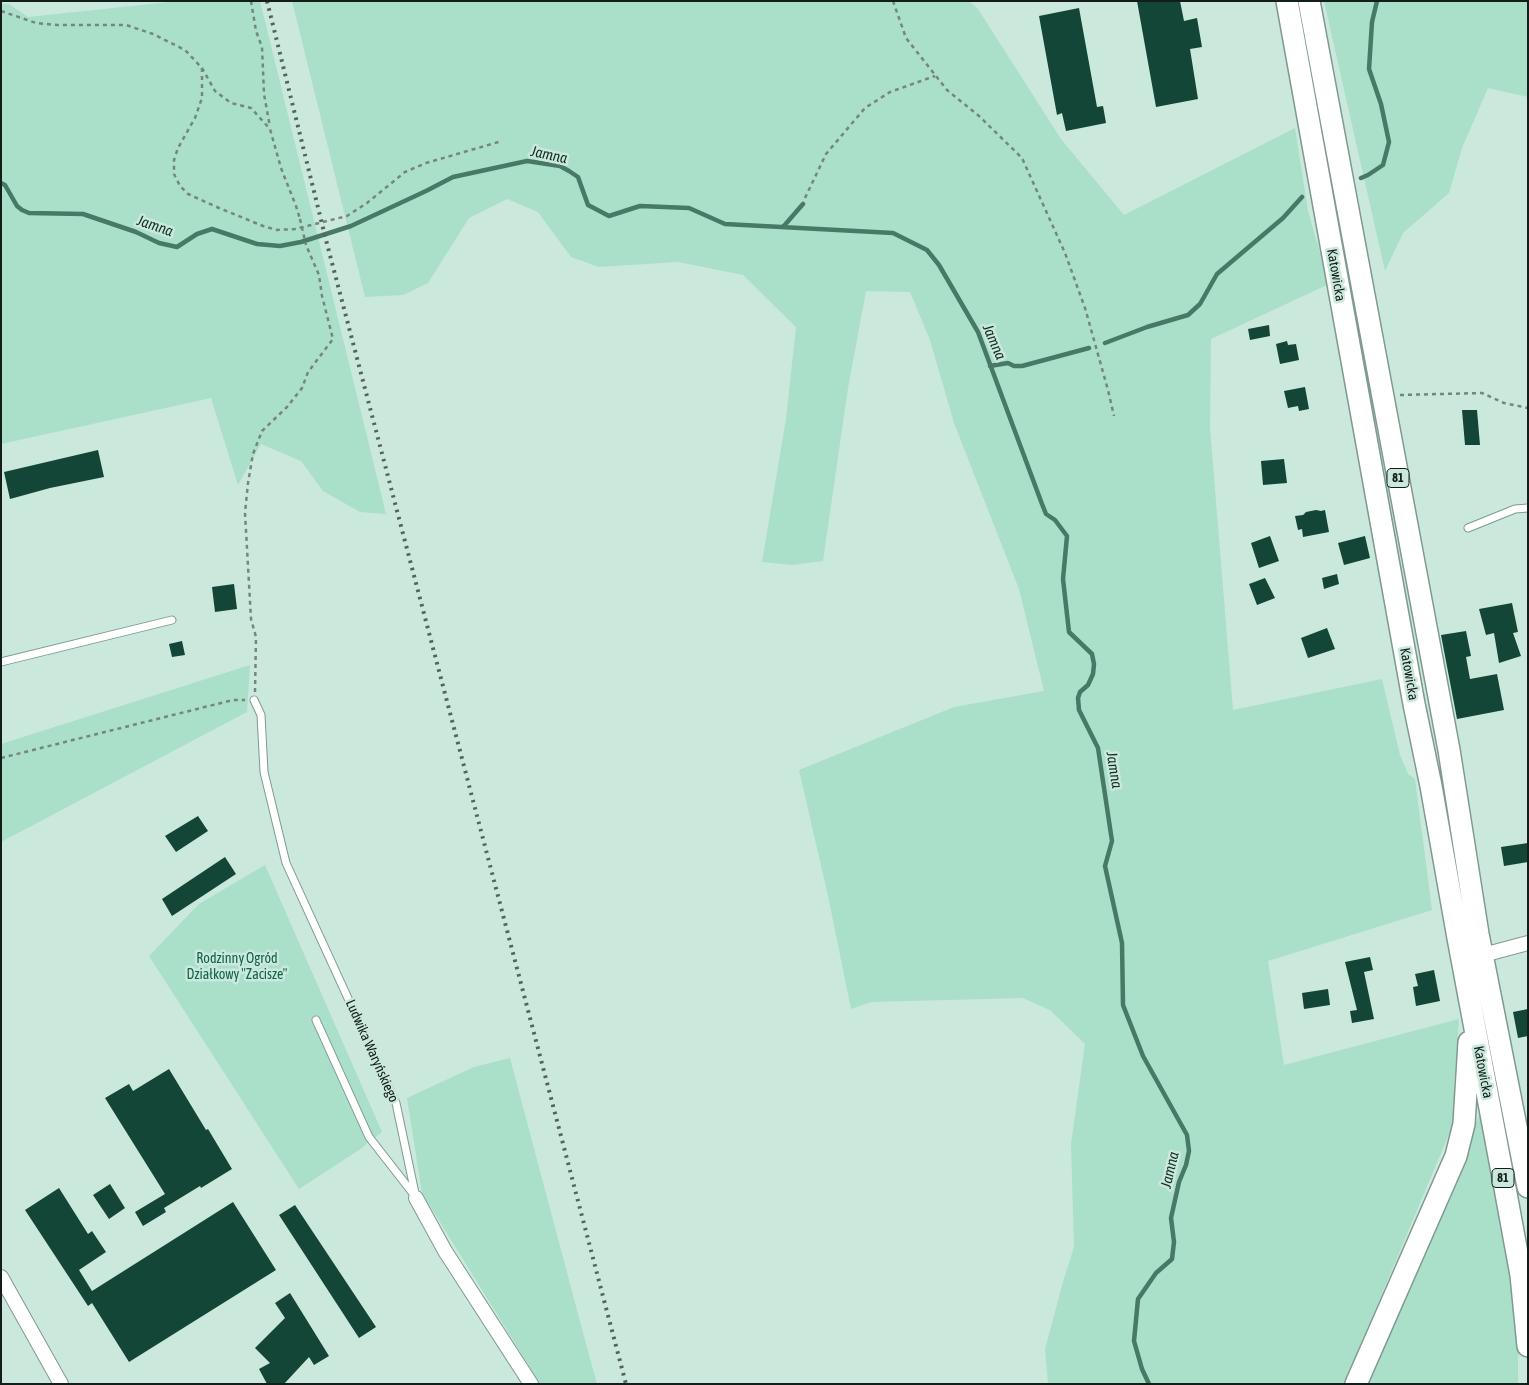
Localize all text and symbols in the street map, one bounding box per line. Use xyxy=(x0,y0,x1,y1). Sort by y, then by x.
water label: Jamna xyxy=(529,142,569,168)
water label: Jamna xyxy=(135,211,175,241)
street label: Katowicka xyxy=(1323,248,1349,302)
water label: Jamna xyxy=(979,322,1009,362)
road number: 81 xyxy=(1387,468,1409,488)
street label: Katowicka xyxy=(1396,647,1422,701)
water label: Jamna xyxy=(1102,750,1126,790)
park label: Rodzinny Ogród Działkowy "Zacisze" xyxy=(187,951,287,984)
street label: Ludwika Waryńskiego xyxy=(342,997,402,1105)
street label: Katowicka xyxy=(1470,1044,1496,1100)
water label: Jamna xyxy=(1157,1150,1183,1190)
road number: 81 xyxy=(1492,1168,1514,1188)

